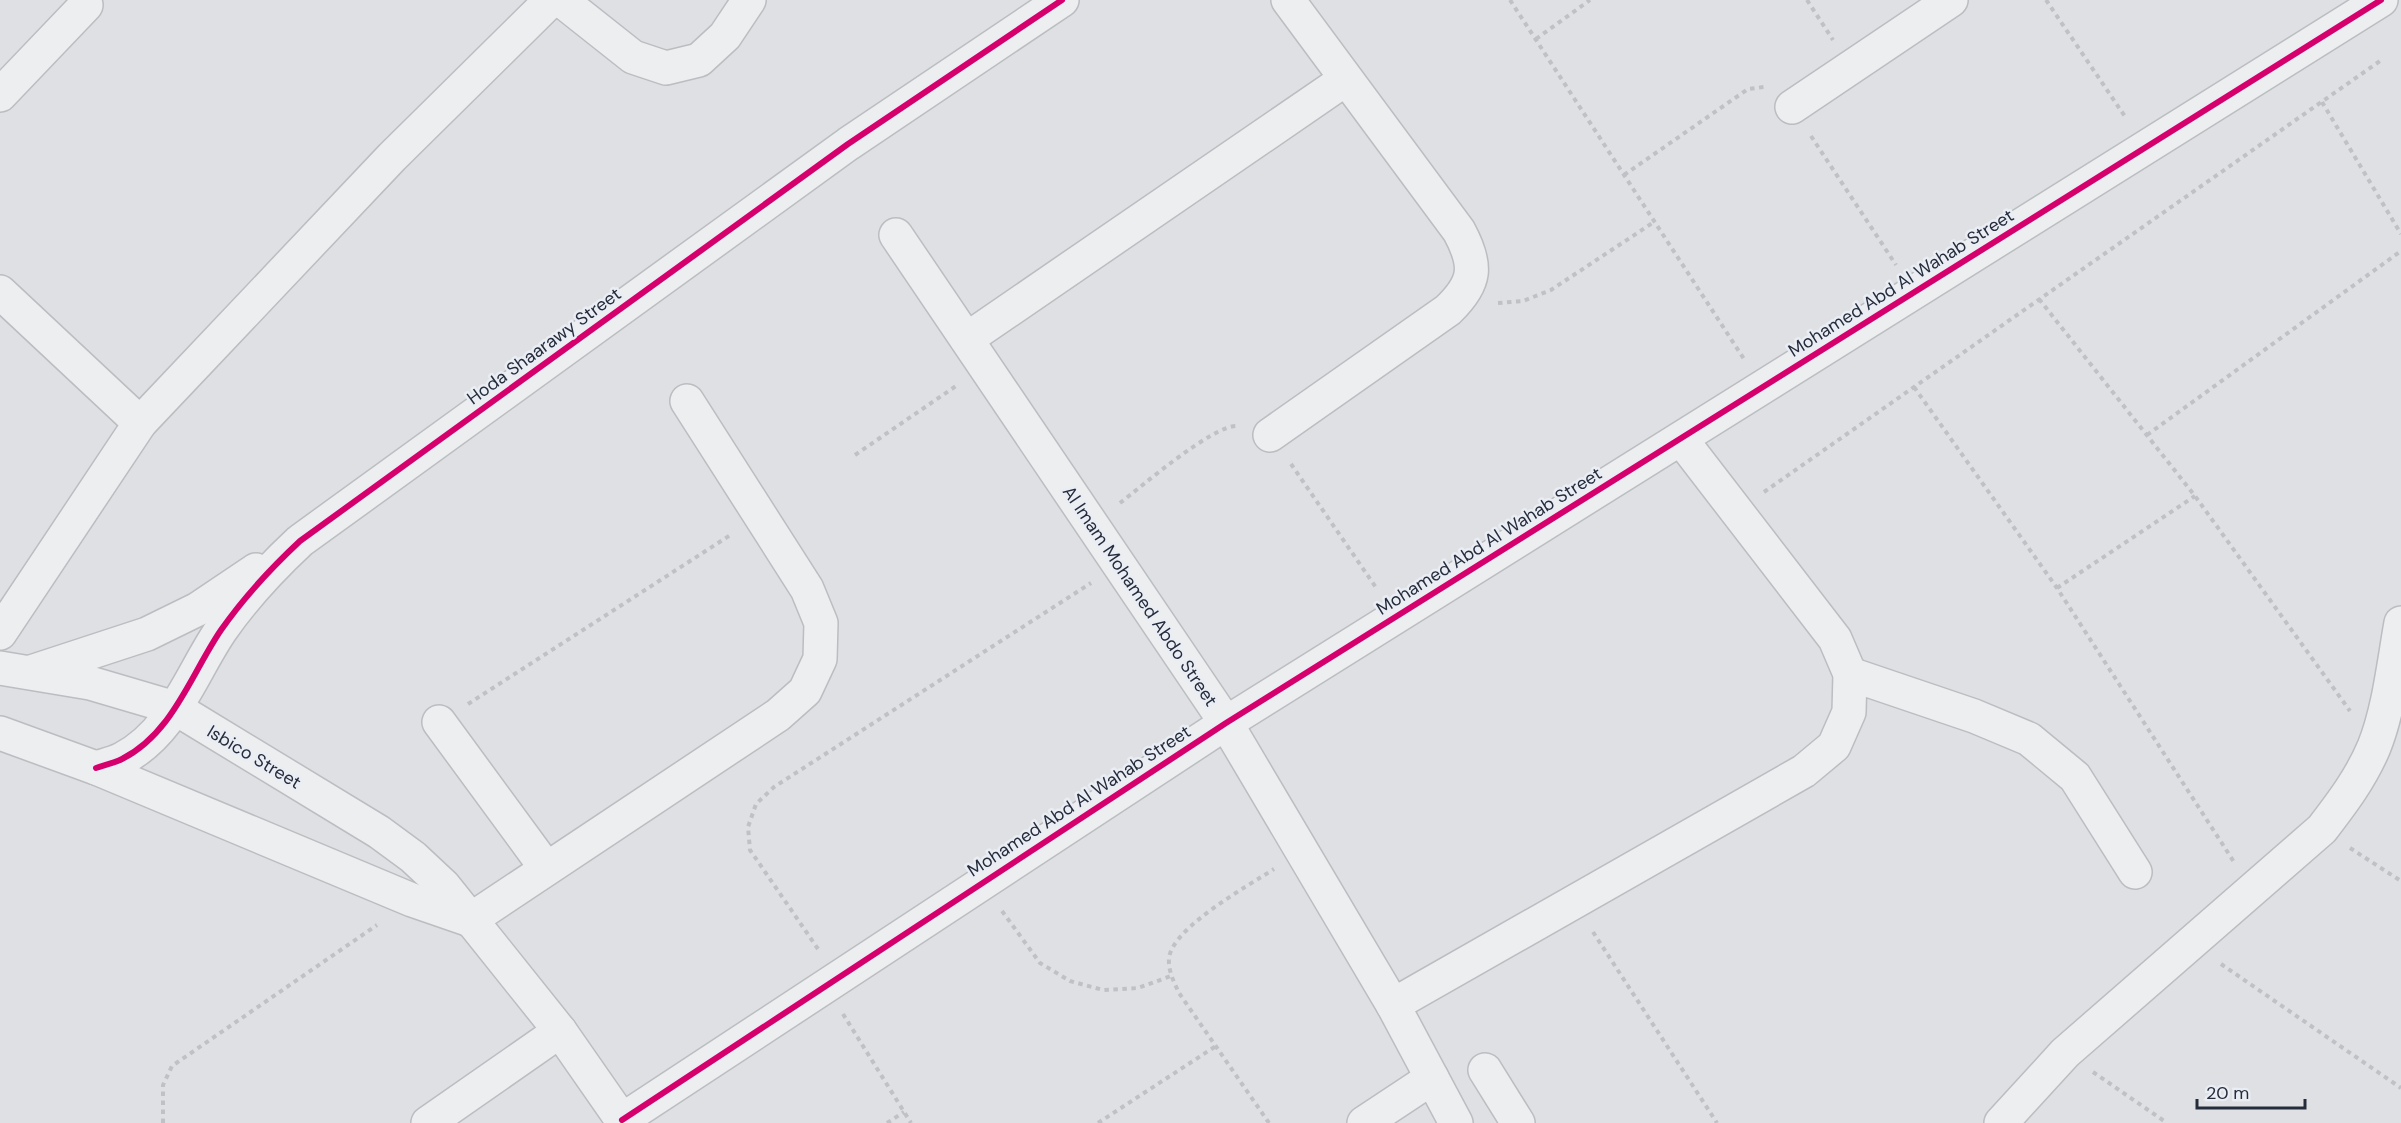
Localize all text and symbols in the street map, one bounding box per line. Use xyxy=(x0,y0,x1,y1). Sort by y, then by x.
street label: Mohamed Abd Al Wahab Street xyxy=(1784,203,2018,363)
street label: Hoda Shaarawy Street xyxy=(462,282,626,410)
street label: Mohamed Abd Al Wahab Street xyxy=(1372,461,1606,621)
street label: Al Imam Mohamed Abdo Street xyxy=(1057,481,1223,711)
street label: Isbico Street xyxy=(203,720,305,794)
street label: Mohamed Abd Al Wahab Street xyxy=(963,720,1195,882)
scale bar xyxy=(2197,1072,2305,1110)
text: 20 m xyxy=(2206,1081,2249,1105)

